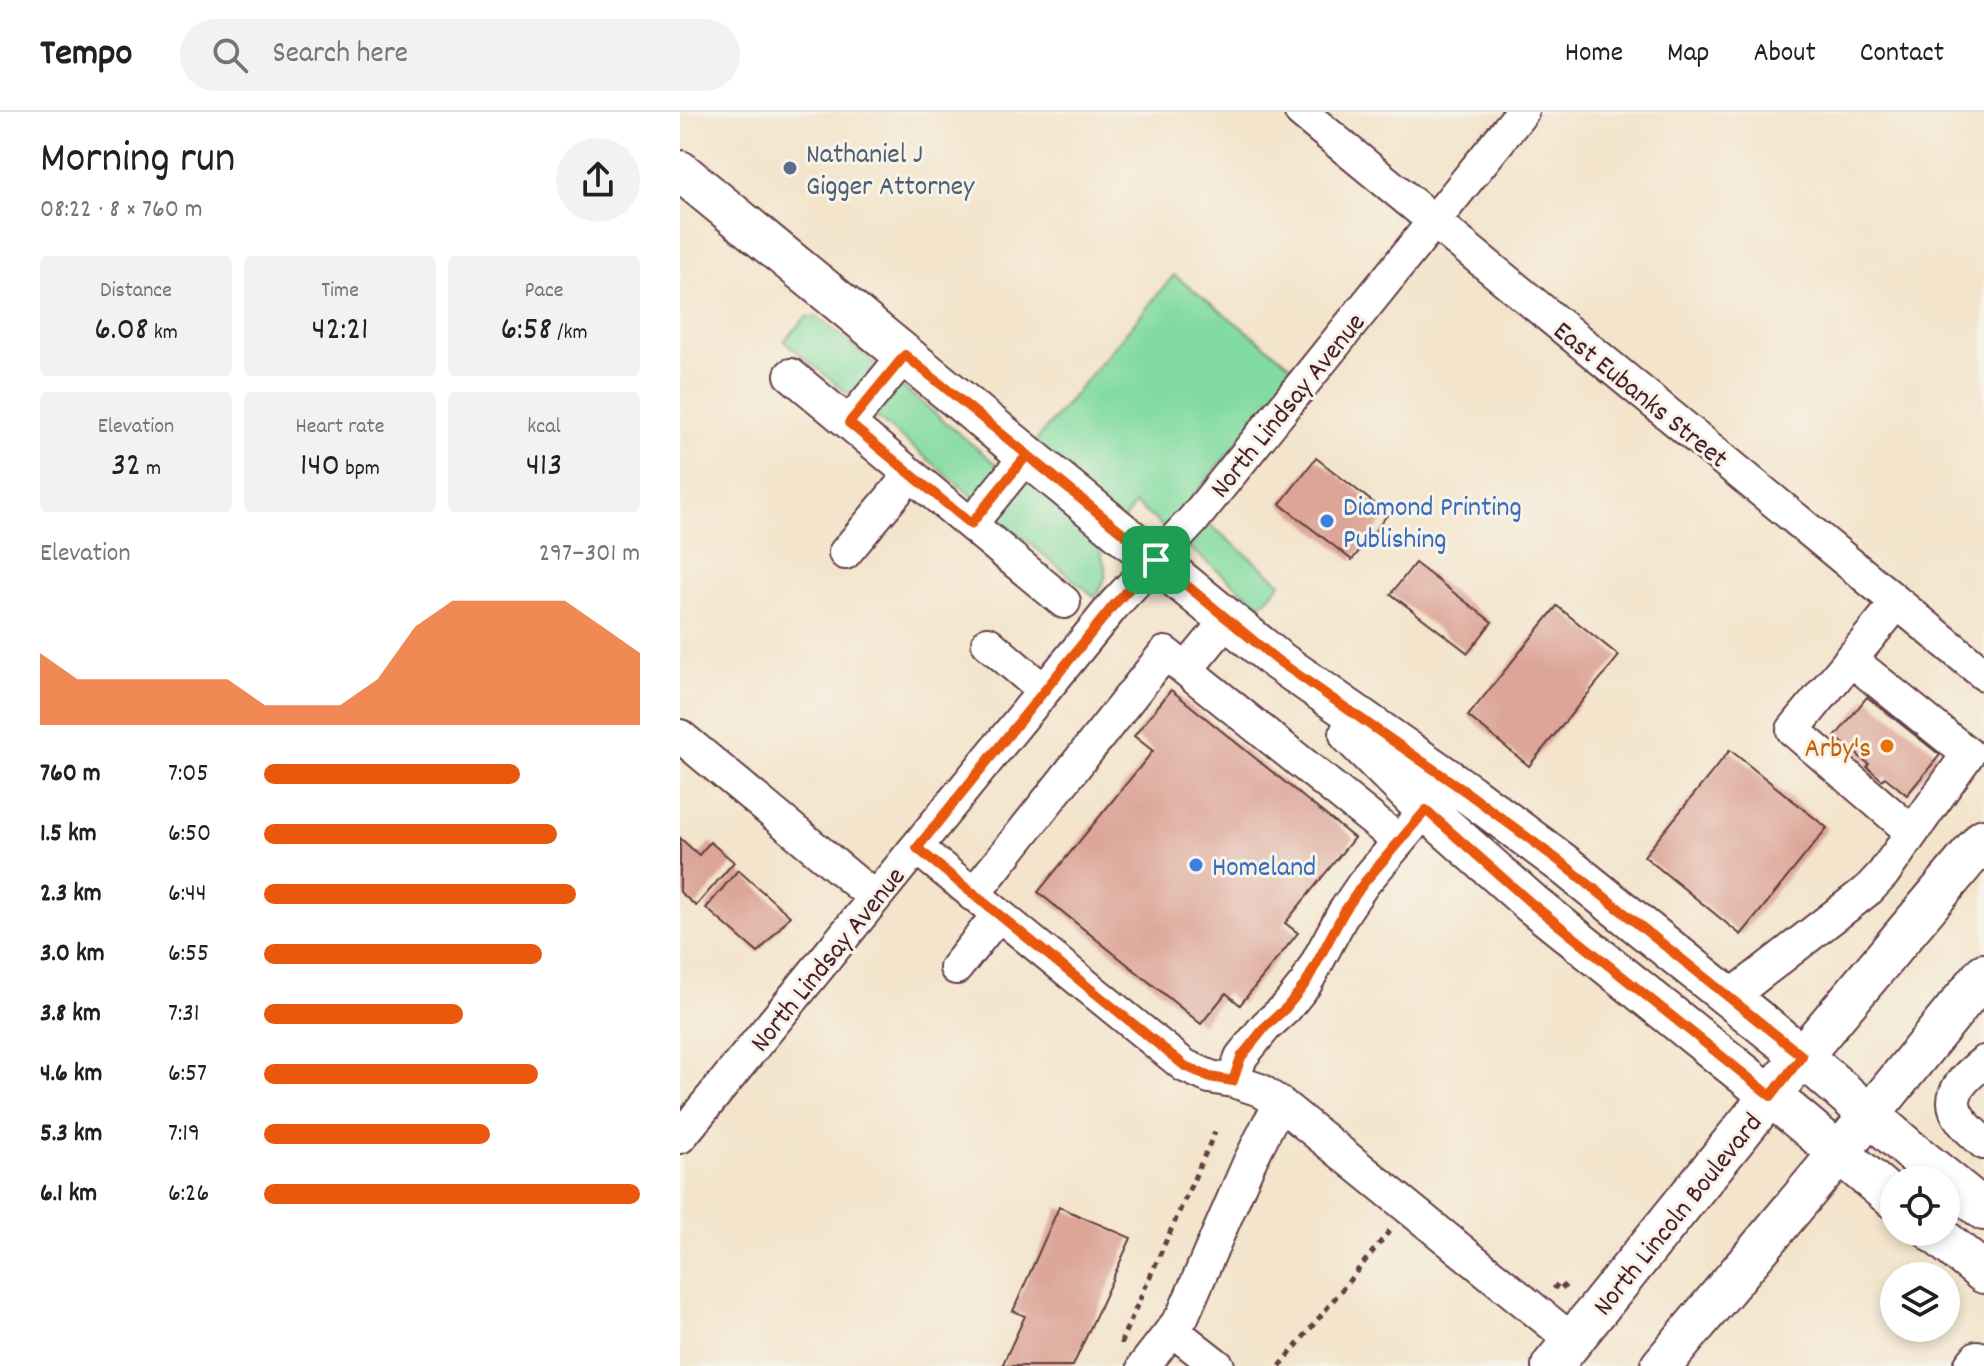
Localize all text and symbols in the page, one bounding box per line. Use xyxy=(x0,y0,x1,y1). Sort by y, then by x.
search box xyxy=(180,19,740,91)
text: Tempo xyxy=(40,28,132,83)
icon: search xyxy=(208,33,252,77)
text: Search here xyxy=(272,34,408,77)
text: Home xyxy=(1565,35,1623,75)
text: Map xyxy=(1667,35,1709,75)
text: About xyxy=(1753,35,1816,75)
text: Contact xyxy=(1860,35,1944,75)
text: Morning run xyxy=(40,130,235,193)
place label: Nathaniel J Gigger Attorney xyxy=(806,137,975,209)
button: share xyxy=(556,138,640,222)
marker: Nathaniel J Gigger Attorney xyxy=(781,159,799,177)
text: 08:22 · 8 × 760 m xyxy=(40,192,203,229)
text: Distance xyxy=(100,276,172,307)
text: Time xyxy=(321,276,359,307)
text: Pace xyxy=(525,276,563,307)
street label: North Lindsay Avenue xyxy=(1203,306,1377,508)
text: 6.08 xyxy=(94,307,149,356)
text: 42:21 xyxy=(312,307,368,356)
text: 6:58 xyxy=(500,307,552,356)
street label: East Eubanks Street xyxy=(1543,314,1735,480)
text: km xyxy=(149,318,178,349)
text: /km xyxy=(552,318,588,349)
text: Elevation xyxy=(98,412,174,443)
text: Heart rate xyxy=(296,412,384,443)
text: kcal xyxy=(527,412,561,443)
text: 32 xyxy=(111,443,141,492)
text: 140 xyxy=(300,443,340,492)
text: 413 xyxy=(526,443,562,492)
text: m xyxy=(141,454,161,485)
text: bpm xyxy=(340,454,380,485)
place label: Diamond Printing Publishing xyxy=(1343,490,1522,562)
marker: Diamond Printing Publishing xyxy=(1318,512,1336,530)
pin xyxy=(1122,526,1190,594)
text: Elevation xyxy=(40,536,130,573)
text: 297–301 m xyxy=(539,536,640,573)
icon: arrive xyxy=(1134,538,1178,582)
place label: Arby's xyxy=(1805,731,1871,771)
marker: Arby's xyxy=(1878,737,1896,755)
text: 760 m xyxy=(40,756,101,793)
text: 7:05 xyxy=(168,756,208,793)
text: 1.5 km xyxy=(40,816,97,853)
text: 6:50 xyxy=(168,816,211,853)
place label: Homeland xyxy=(1212,850,1316,890)
marker: Homeland xyxy=(1187,856,1205,874)
street label: North Lindsay Avenue xyxy=(743,860,917,1062)
text: 2.3 km xyxy=(40,876,102,913)
text: 6:44 xyxy=(168,876,207,913)
text: 3.0 km xyxy=(40,936,105,973)
text: 6:55 xyxy=(168,936,209,973)
text: 3.8 km xyxy=(40,996,101,1033)
text: 7:31 xyxy=(168,996,200,1033)
text: 4.6 km xyxy=(40,1056,102,1093)
text: 6:57 xyxy=(168,1056,207,1093)
street label: North Lincoln Boulevard xyxy=(1585,1106,1774,1326)
text: 5.3 km xyxy=(40,1116,102,1153)
text: 7:19 xyxy=(168,1116,200,1153)
map controls xyxy=(1880,1166,1960,1342)
button: locate xyxy=(1880,1166,1960,1246)
text: 6.1 km xyxy=(40,1176,97,1213)
text: 6:26 xyxy=(168,1176,209,1213)
button: layers xyxy=(1880,1262,1960,1342)

